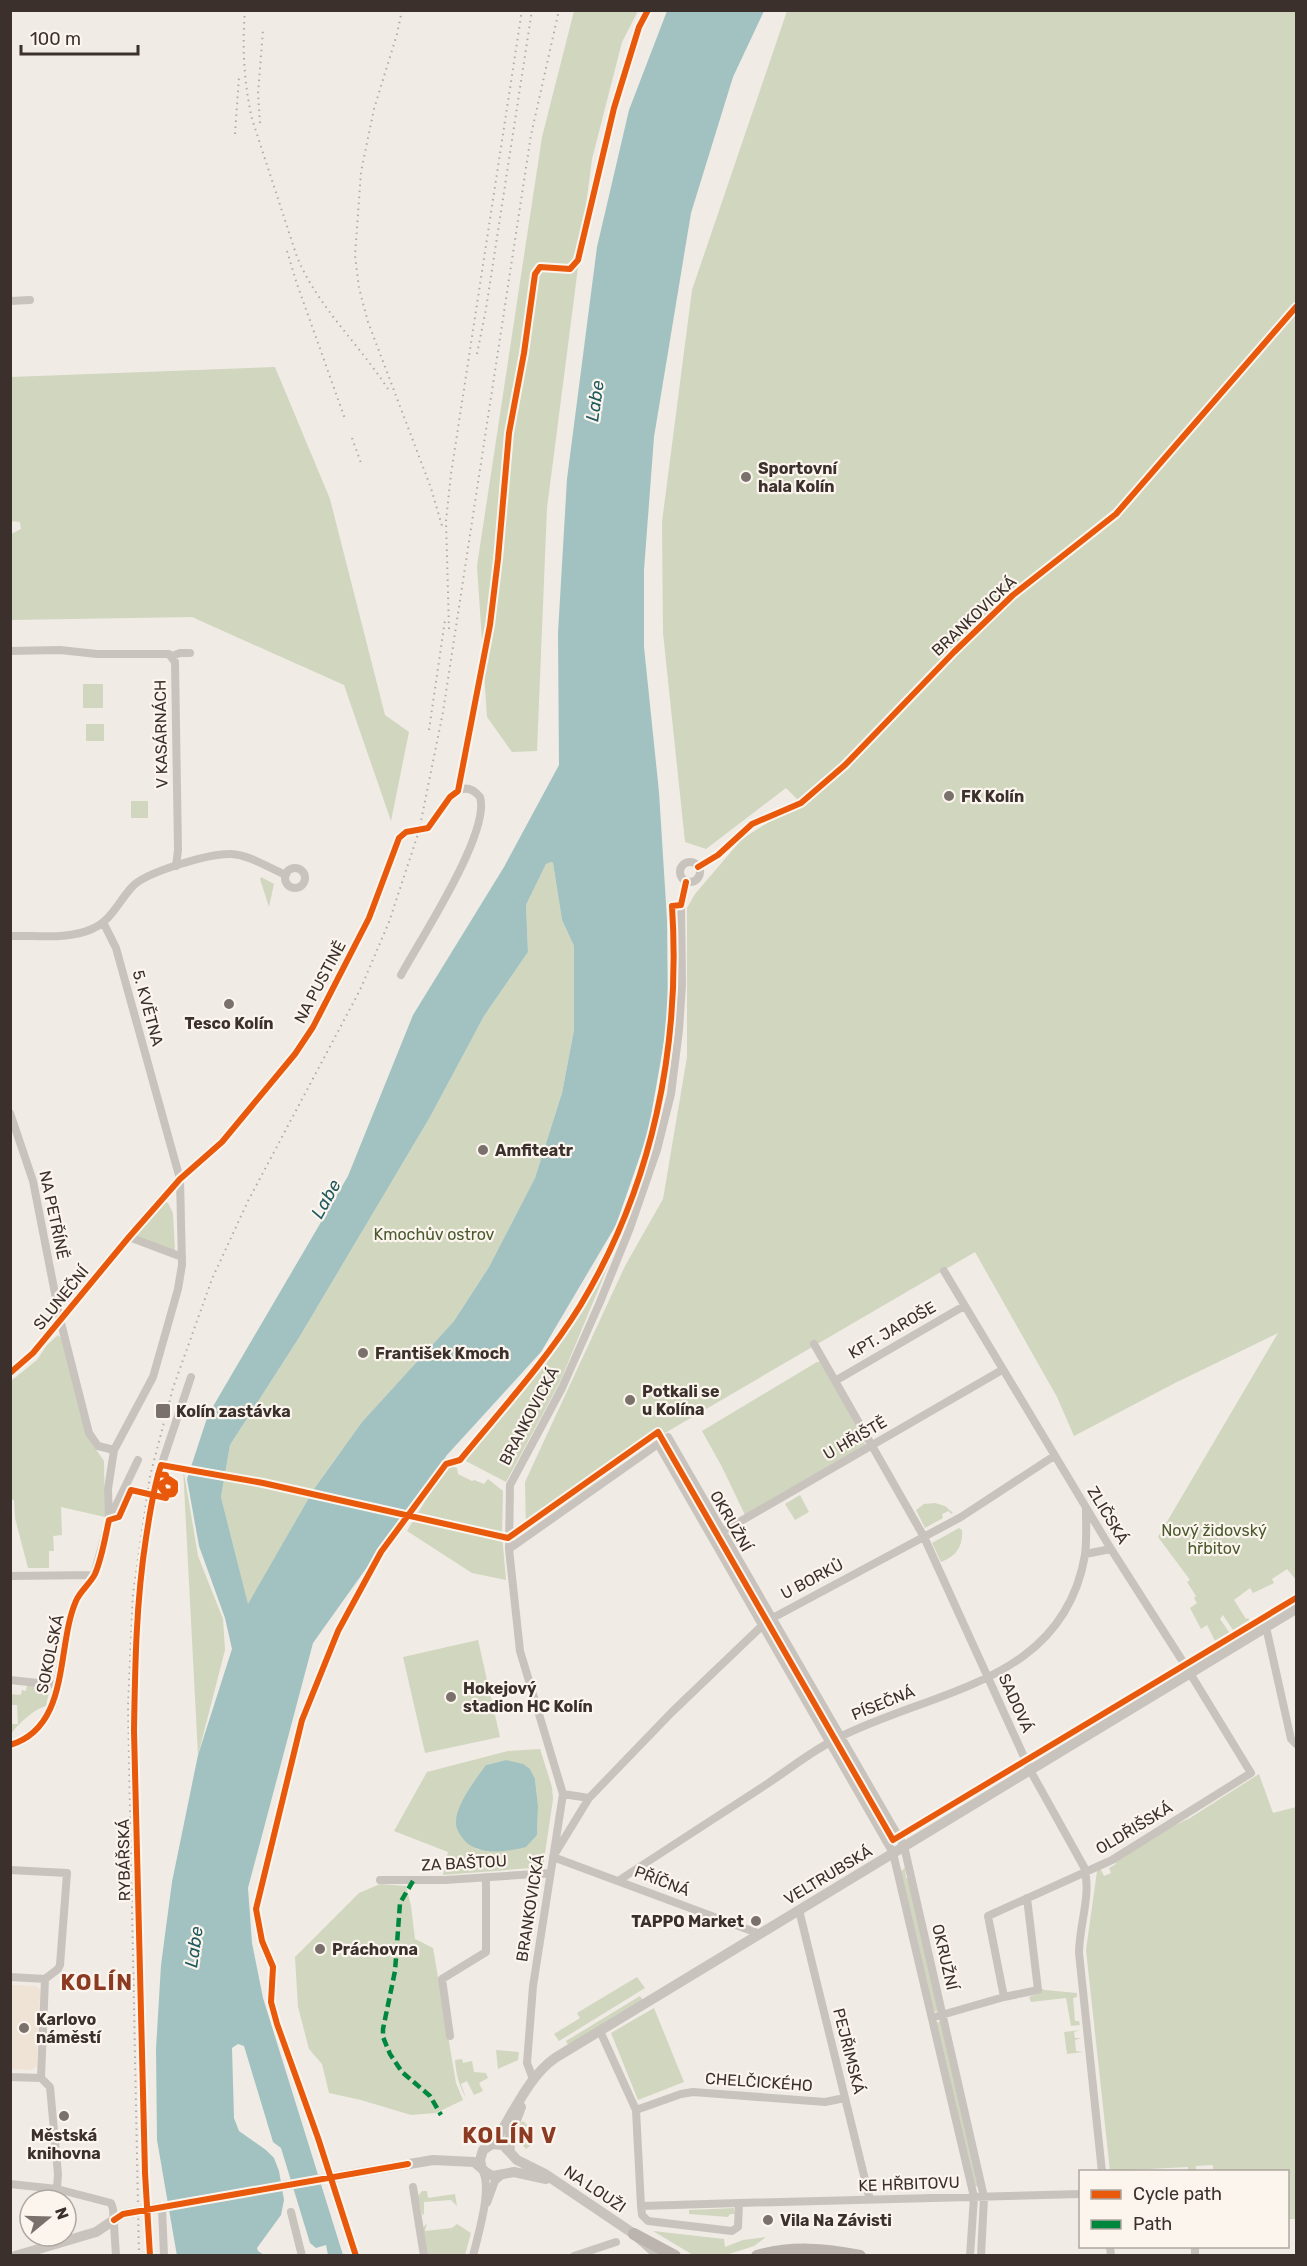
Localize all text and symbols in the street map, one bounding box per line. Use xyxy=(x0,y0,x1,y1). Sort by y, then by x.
scale bar xyxy=(21,18,138,56)
text: 100 m xyxy=(30,28,81,50)
water label: Labe xyxy=(581,379,609,423)
place label: Sportovní hala Kolín xyxy=(758,459,838,496)
marker: Sportovní hala Kolín xyxy=(739,470,753,484)
street label: BRANKOVICKÁ xyxy=(928,572,1020,660)
street label: V KASÁRNÁCH xyxy=(151,679,171,789)
place label: FK Kolín xyxy=(961,787,1024,806)
marker: FK Kolín xyxy=(942,789,956,803)
street label: NA PUSTINĚ xyxy=(290,937,350,1027)
street label: 5. KVĚTNA xyxy=(129,968,167,1048)
marker: Tesco Kolín xyxy=(222,997,236,1011)
place label: Tesco Kolín xyxy=(184,1014,274,1033)
place label: Amfiteatr xyxy=(495,1141,574,1160)
marker: Amfiteatr xyxy=(476,1143,490,1157)
street label: NA PETŘÍNĚ xyxy=(35,1169,73,1261)
water label: Labe xyxy=(306,1176,346,1222)
park label: Kmochův ostrov xyxy=(374,1225,495,1244)
street label: SLUNEČNÍ xyxy=(29,1261,93,1334)
street label: KPT. JAROŠE xyxy=(844,1296,939,1363)
place label: František Kmoch xyxy=(375,1344,509,1363)
marker: František Kmoch xyxy=(356,1346,370,1360)
street label: BRANKOVICKÁ xyxy=(495,1363,563,1468)
place label: Potkali se u Kolína xyxy=(642,1382,719,1419)
marker: Potkali se u Kolína xyxy=(623,1393,637,1407)
marker: Kolín zastávka xyxy=(154,1402,172,1420)
place label: Kolín zastávka xyxy=(176,1402,291,1421)
street label: U HŘIŠTĚ xyxy=(819,1411,890,1464)
street label: ZLIČSKÁ xyxy=(1083,1482,1134,1548)
street label: OKRUŽNÍ xyxy=(706,1487,756,1555)
park label: Nový židovský hřbitov xyxy=(1161,1521,1267,1558)
street label: U BORKŮ xyxy=(778,1555,846,1603)
street label: SOKOLSKÁ xyxy=(32,1613,68,1695)
street label: SADOVÁ xyxy=(995,1671,1037,1736)
place label: Hokejový stadion HC Kolín xyxy=(463,1679,593,1716)
street label: PÍSEČNÁ xyxy=(848,1681,918,1724)
marker: Hokejový stadion HC Kolín xyxy=(444,1690,458,1704)
street label: OLDŘIŠSKÁ xyxy=(1092,1797,1176,1858)
street label: RYBÁŘSKÁ xyxy=(114,1818,134,1901)
street label: VELTRUBSKÁ xyxy=(781,1841,876,1909)
street label: ZA BAŠTOU xyxy=(421,1850,507,1875)
street label: BRANKOVICKÁ xyxy=(512,1853,548,1963)
street label: PŘÍČNÁ xyxy=(632,1861,693,1900)
place label: TAPPO Market xyxy=(631,1912,745,1931)
marker: TAPPO Market xyxy=(749,1914,763,1928)
street label: OKRUŽNÍ xyxy=(928,1922,962,1993)
water label: Labe xyxy=(180,1925,208,1969)
place label: Práchovna xyxy=(332,1940,418,1959)
marker: Práchovna xyxy=(313,1942,327,1956)
district label: KOLÍN xyxy=(60,1969,134,1996)
street label: PEJŘIMSKÁ xyxy=(829,2006,869,2096)
place label: Karlovo náměstí xyxy=(36,2010,102,2047)
marker: Karlovo náměstí xyxy=(17,2021,31,2035)
street label: CHELČICKÉHO xyxy=(705,2068,814,2095)
marker: Městská knihovna xyxy=(57,2109,71,2123)
district label: KOLÍN V xyxy=(462,2122,558,2149)
place label: Městská knihovna xyxy=(27,2126,101,2163)
street label: NA LOUŽI xyxy=(561,2161,629,2217)
legend xyxy=(1079,2170,1289,2248)
street label: KE HŘBITOVU xyxy=(858,2173,960,2195)
text: Cycle path xyxy=(1133,2183,1222,2205)
north arrow xyxy=(18,2188,78,2248)
text: N xyxy=(51,2205,73,2222)
place label: Vila Na Závisti xyxy=(780,2211,892,2230)
marker: Vila Na Závisti xyxy=(761,2213,775,2227)
text: Path xyxy=(1133,2213,1172,2235)

